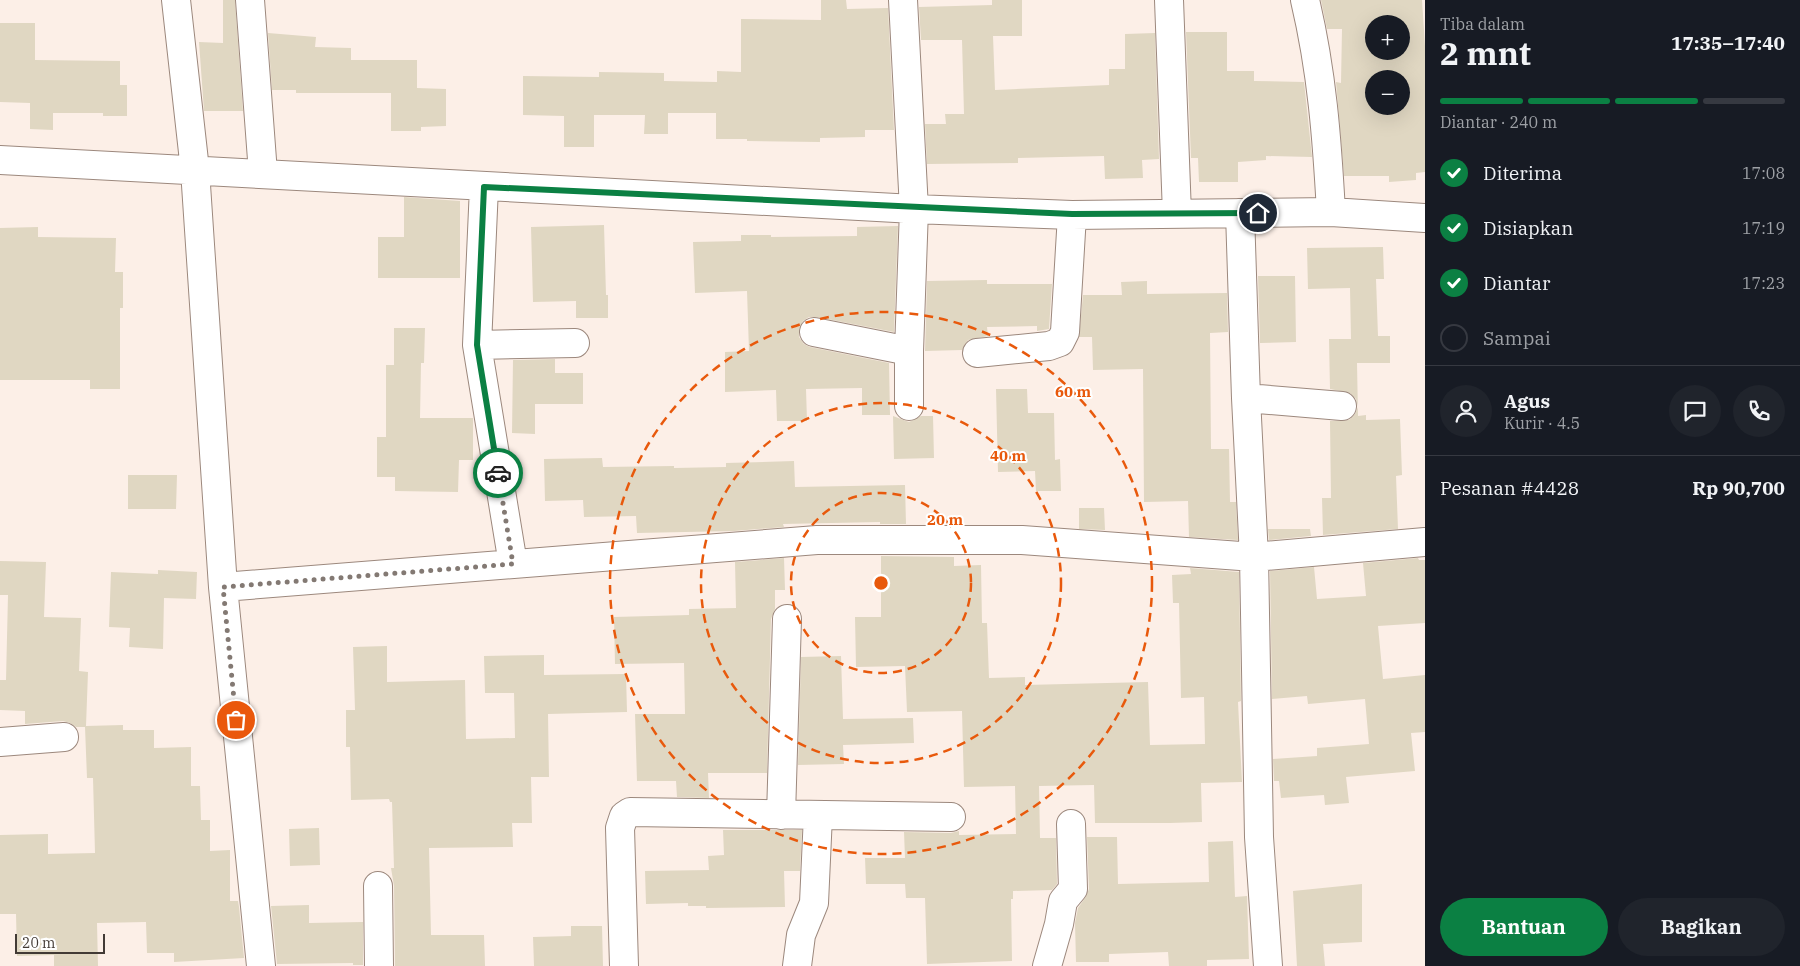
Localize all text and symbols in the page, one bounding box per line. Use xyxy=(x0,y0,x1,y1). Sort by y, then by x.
text: Tiba dalam xyxy=(1440,14,1525,34)
map controls xyxy=(1365,15,1410,115)
button: + xyxy=(1365,15,1410,60)
text: 17:35–17:40 xyxy=(1671,31,1785,55)
text: 2 mnt xyxy=(1440,32,1531,74)
button: − xyxy=(1365,70,1410,115)
text: Diantar · 240 m xyxy=(1440,112,1557,132)
icon: check xyxy=(1440,159,1468,187)
text: Diterima xyxy=(1483,161,1562,185)
text: 17:08 xyxy=(1742,163,1785,183)
pin xyxy=(1237,192,1279,234)
icon: home xyxy=(1244,199,1272,227)
icon: check xyxy=(1440,214,1468,242)
text: Disiapkan xyxy=(1483,216,1573,240)
text: 17:19 xyxy=(1742,218,1785,238)
icon: check xyxy=(1440,269,1468,297)
text: Diantar xyxy=(1483,271,1550,295)
text: 17:23 xyxy=(1742,273,1785,293)
text: Sampai xyxy=(1483,326,1551,350)
text: 60 m xyxy=(1055,382,1091,401)
button: person xyxy=(1440,385,1492,437)
button: chat xyxy=(1669,385,1721,437)
button: phone xyxy=(1733,385,1785,437)
text: Agus xyxy=(1504,389,1550,413)
text: Kurir · 4.5 xyxy=(1504,413,1580,433)
text: 40 m xyxy=(990,446,1026,465)
courier xyxy=(473,448,523,498)
icon: car xyxy=(484,459,512,487)
text: Pesanan #4428 xyxy=(1440,476,1579,500)
text: Rp 90,700 xyxy=(1692,476,1785,500)
text: 20 m xyxy=(927,510,963,529)
centre of rings xyxy=(872,574,890,592)
pin xyxy=(215,699,257,741)
icon: bag xyxy=(222,706,250,734)
button: Bantuan xyxy=(1440,898,1608,956)
button: Bagikan xyxy=(1618,898,1785,956)
scale bar xyxy=(15,931,105,954)
text: 20 m xyxy=(22,934,55,952)

